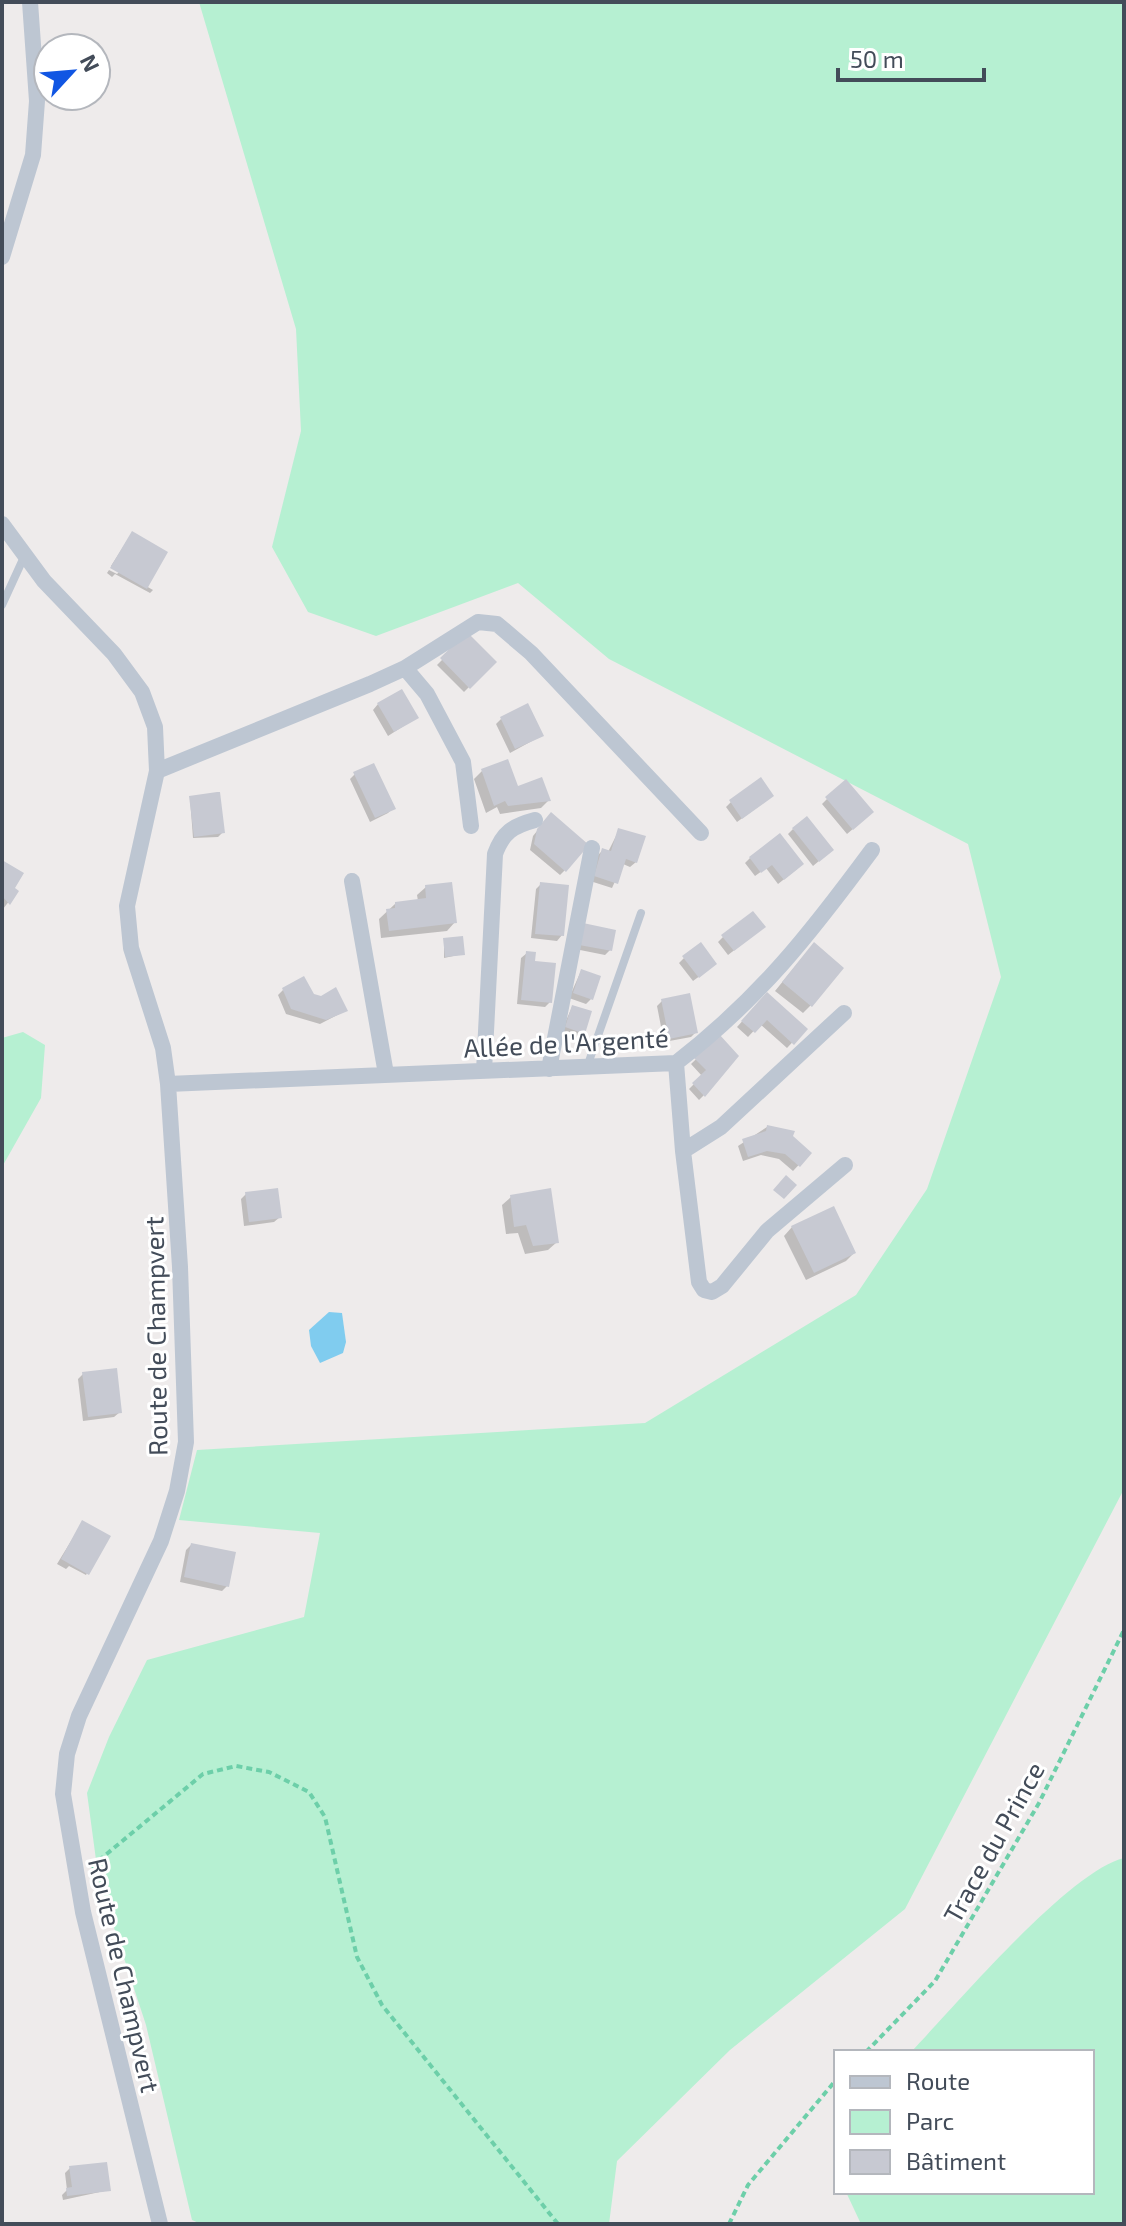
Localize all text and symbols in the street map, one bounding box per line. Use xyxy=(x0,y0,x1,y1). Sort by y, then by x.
north arrow xyxy=(32,32,112,112)
scale bar xyxy=(838,32,984,82)
text: 50 m xyxy=(850,44,904,73)
text: N xyxy=(76,50,106,76)
street label: Allée de l'Argenté xyxy=(463,1021,669,1063)
street label: Route de Champvert xyxy=(137,1216,173,1456)
street label: Trace du Prince xyxy=(936,1756,1050,1928)
street label: Route de Champvert xyxy=(83,1855,167,2095)
legend xyxy=(834,2050,1094,2194)
text: Route xyxy=(906,2066,970,2095)
text: Parc xyxy=(906,2106,954,2135)
text: Bâtiment xyxy=(906,2146,1006,2175)

